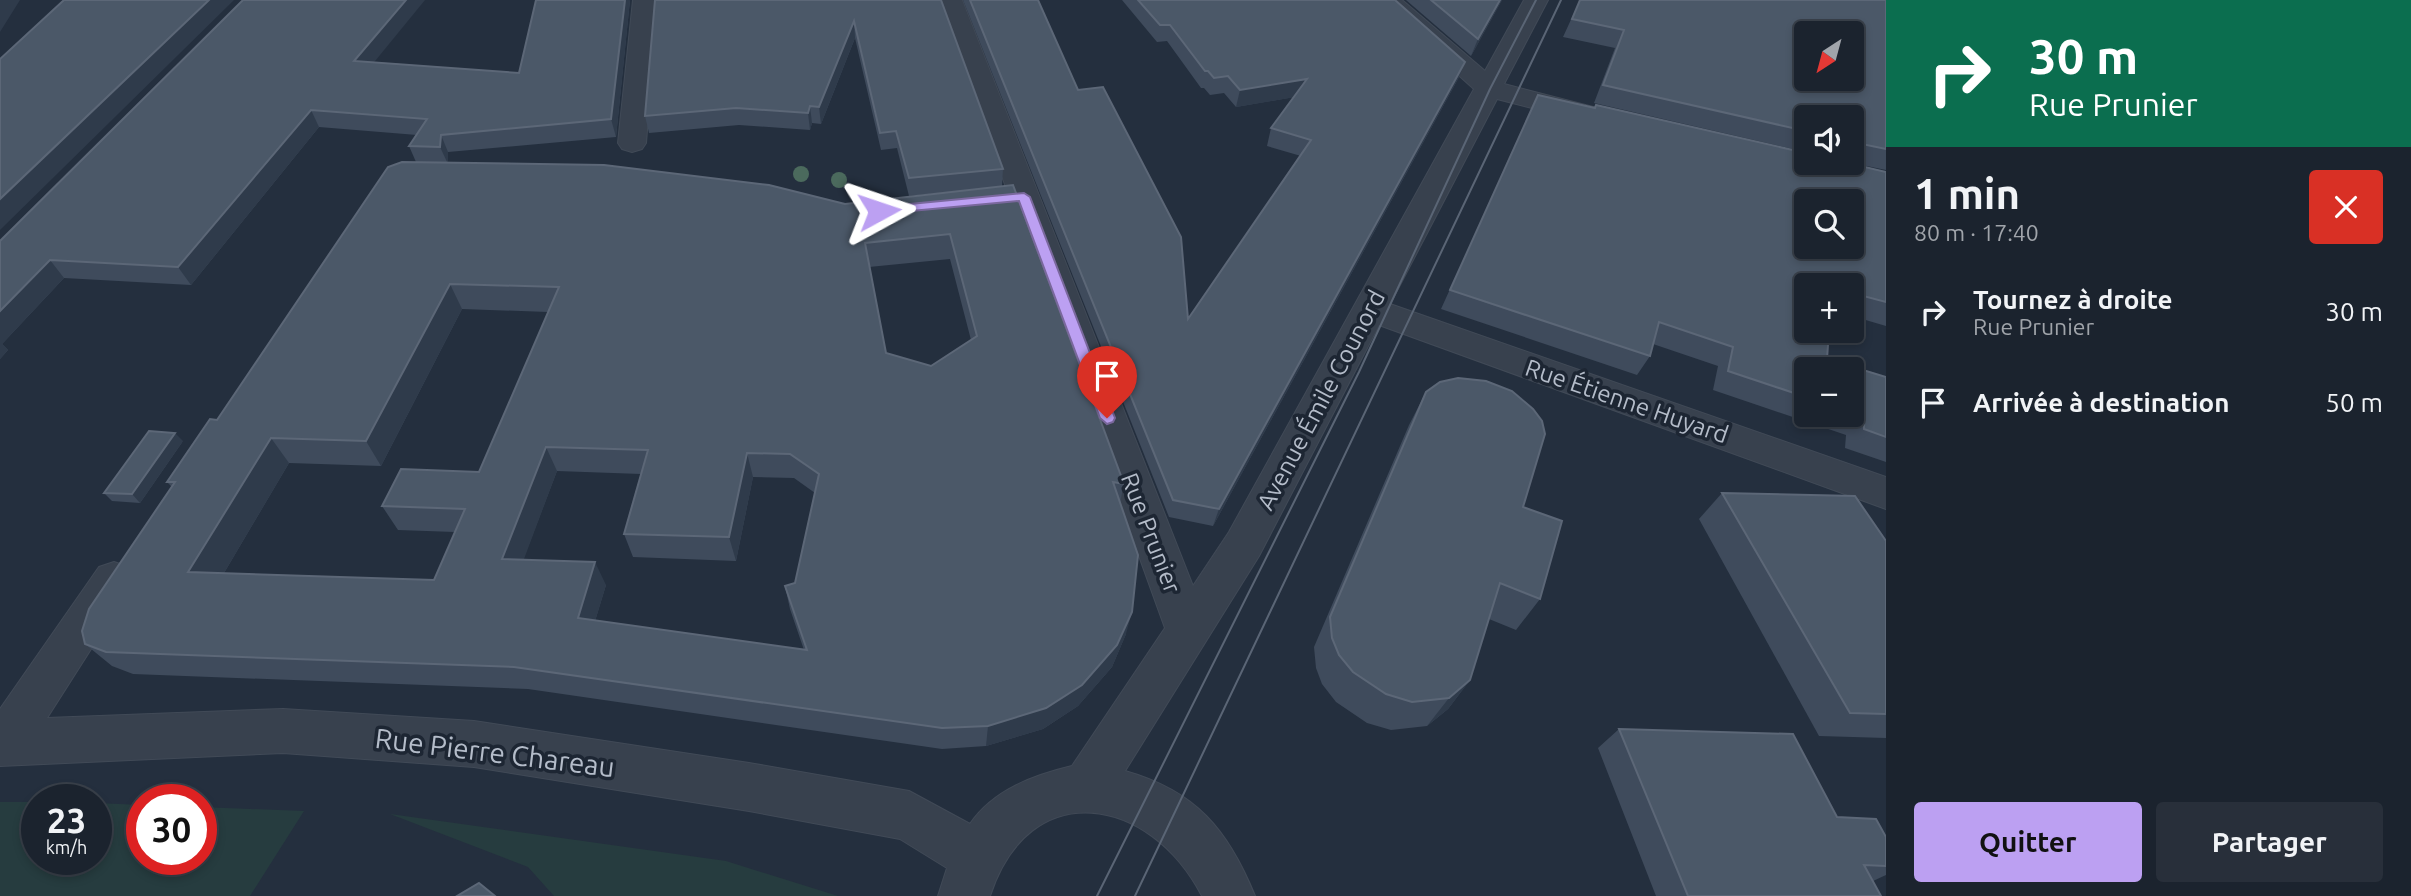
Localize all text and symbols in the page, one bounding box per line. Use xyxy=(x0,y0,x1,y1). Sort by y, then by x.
north arrow xyxy=(1794,21,1864,91)
map controls xyxy=(1794,21,1864,427)
icon: right xyxy=(1914,28,2005,119)
text: 30 m xyxy=(2029,28,2138,83)
text: Rue Prunier xyxy=(2029,86,2198,122)
button: sound xyxy=(1794,105,1864,175)
text: 1 min xyxy=(1914,170,2020,217)
button: close xyxy=(2309,170,2383,244)
position arrow xyxy=(842,174,916,248)
button: search xyxy=(1794,189,1864,259)
text: 80 m · 17:40 xyxy=(1914,220,2039,245)
button: + xyxy=(1794,273,1864,343)
street label: Avenue Émile Counord xyxy=(1251,285,1390,514)
text: Tournez à droite xyxy=(1973,285,2172,314)
icon: right xyxy=(1914,293,1952,331)
text: 30 m xyxy=(2325,297,2383,326)
text: Rue Prunier xyxy=(1973,314,2094,339)
pin xyxy=(1077,346,1137,418)
street label: Rue Étienne Huyard xyxy=(1522,353,1732,448)
icon: arrive xyxy=(1088,357,1126,395)
button: − xyxy=(1794,357,1864,427)
icon: arrive xyxy=(1914,384,1952,422)
text: Arrivée à destination xyxy=(1973,388,2229,417)
text: 50 m xyxy=(2325,388,2383,417)
street label: Rue Prunier xyxy=(1116,469,1186,597)
street label: Rue Pierre Chareau xyxy=(373,722,617,782)
speed limit sign: 30 xyxy=(126,784,217,875)
text: 23 xyxy=(47,800,86,840)
button: Quitter xyxy=(1914,802,2142,882)
button: Partager xyxy=(2156,802,2383,882)
text: km/h xyxy=(46,837,87,857)

